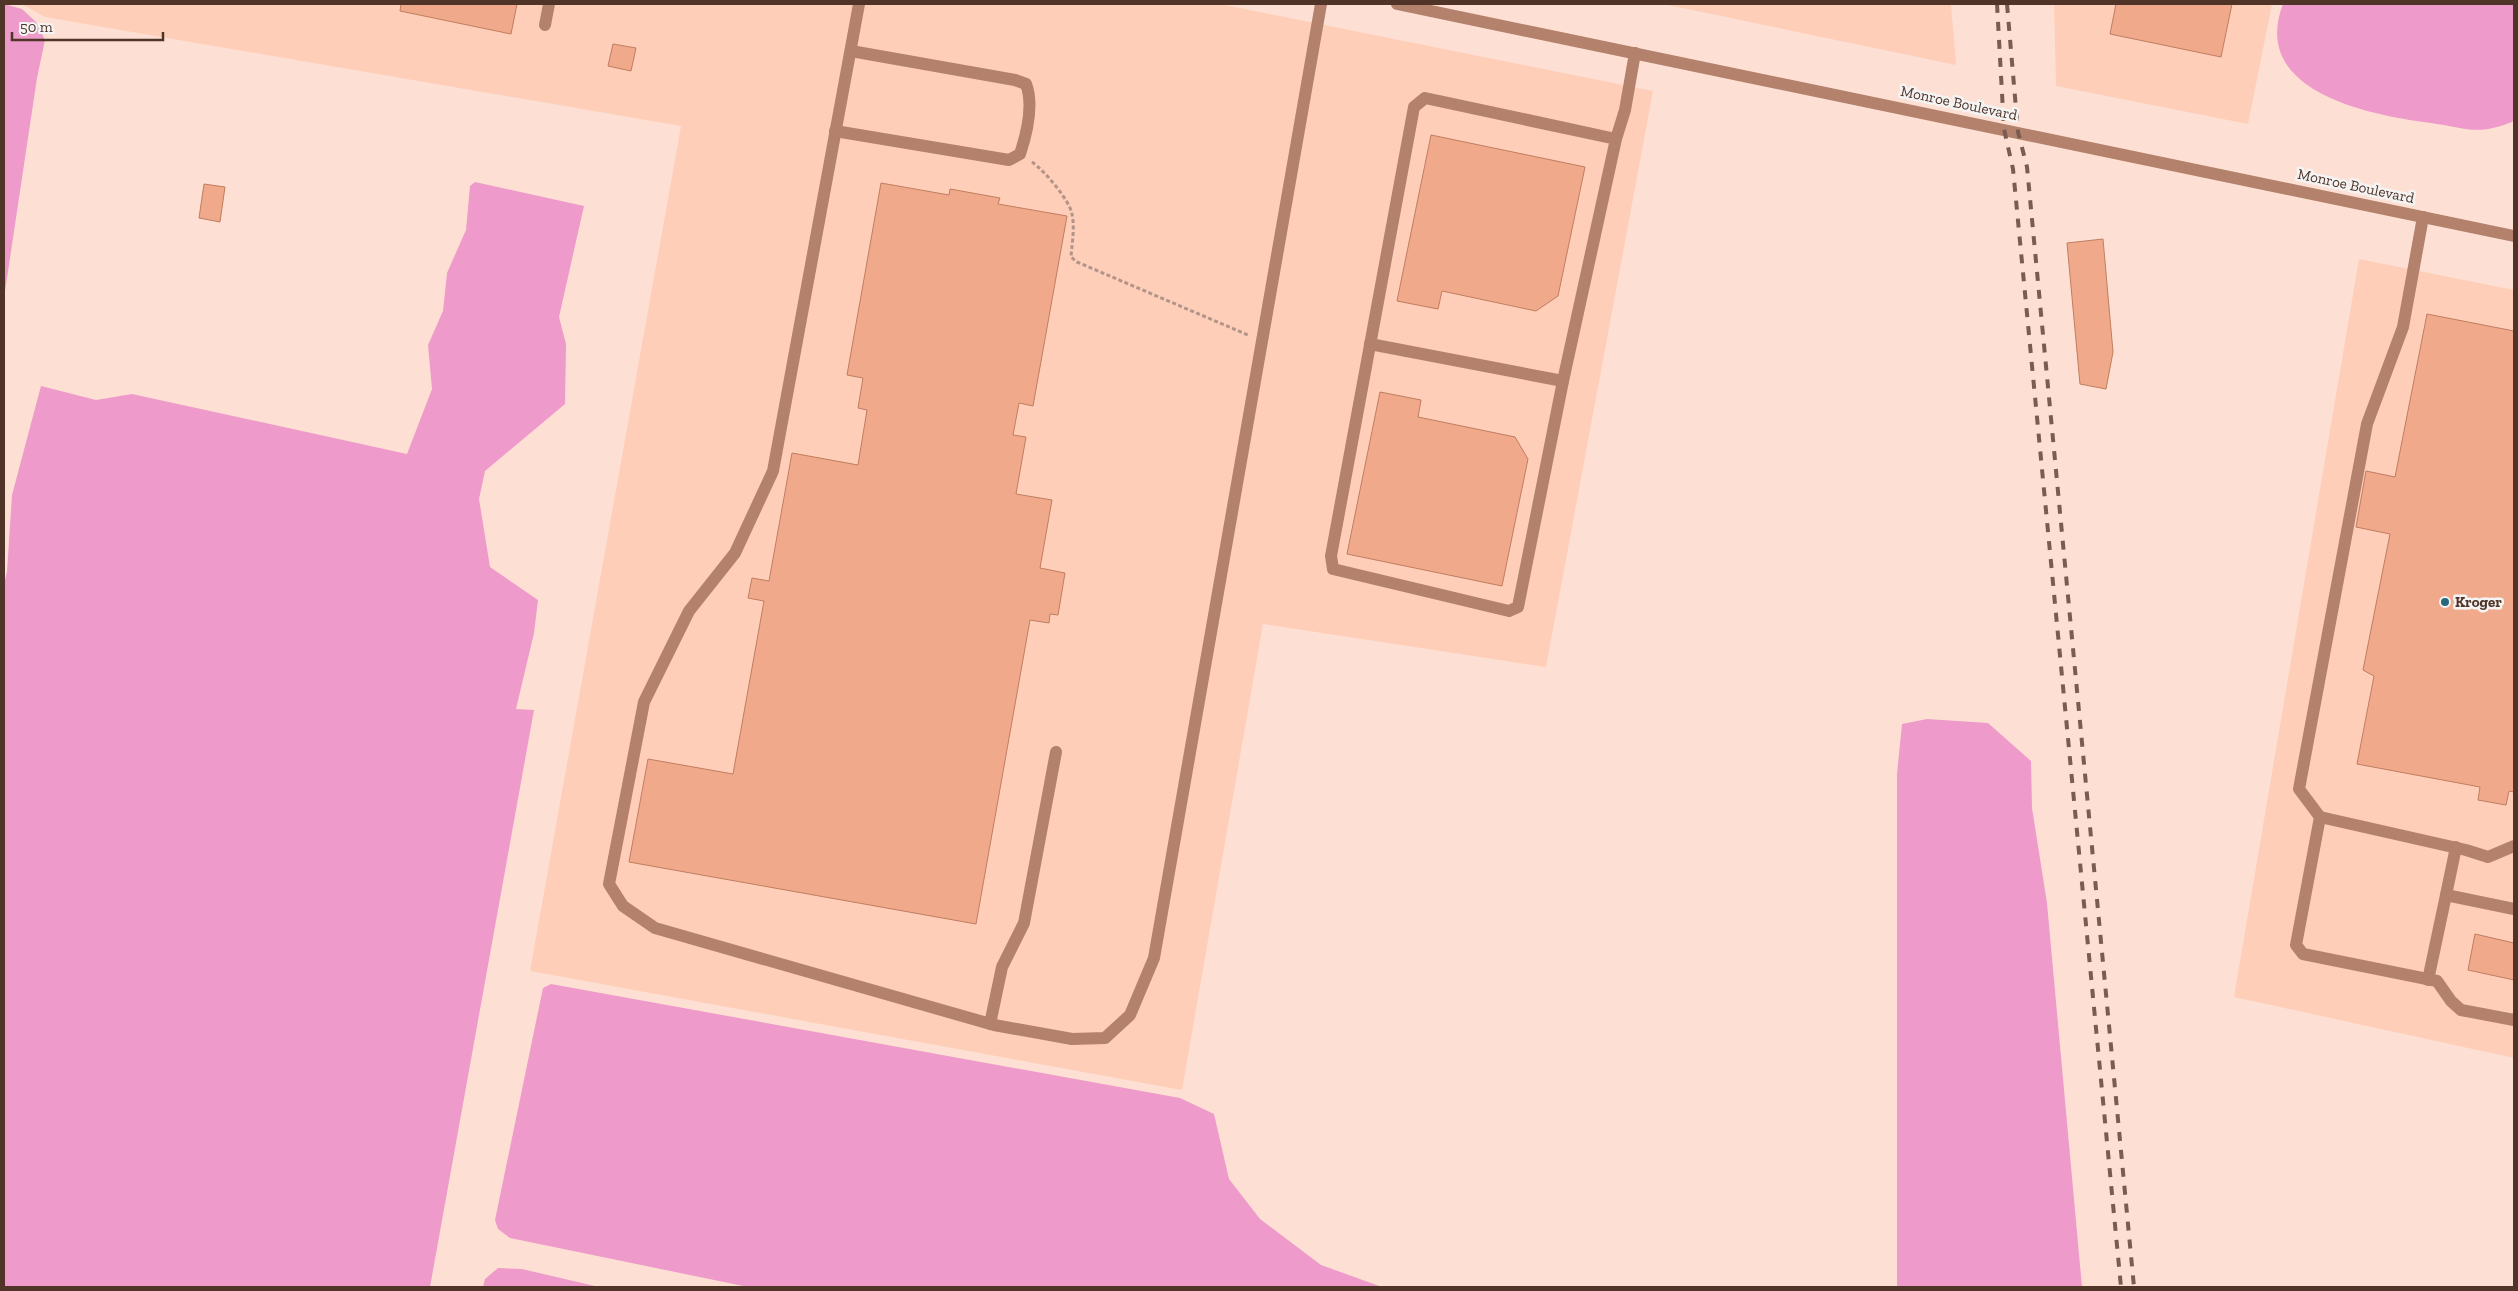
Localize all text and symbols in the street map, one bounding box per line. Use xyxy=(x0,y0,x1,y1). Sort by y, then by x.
scale bar xyxy=(12,10,164,42)
text: 50 m xyxy=(20,18,53,36)
street label: Monroe Boulevard xyxy=(1899,82,2020,124)
street label: Monroe Boulevard xyxy=(2296,165,2417,207)
place label: Kroger xyxy=(2455,593,2502,611)
marker: Kroger xyxy=(2439,596,2451,608)

